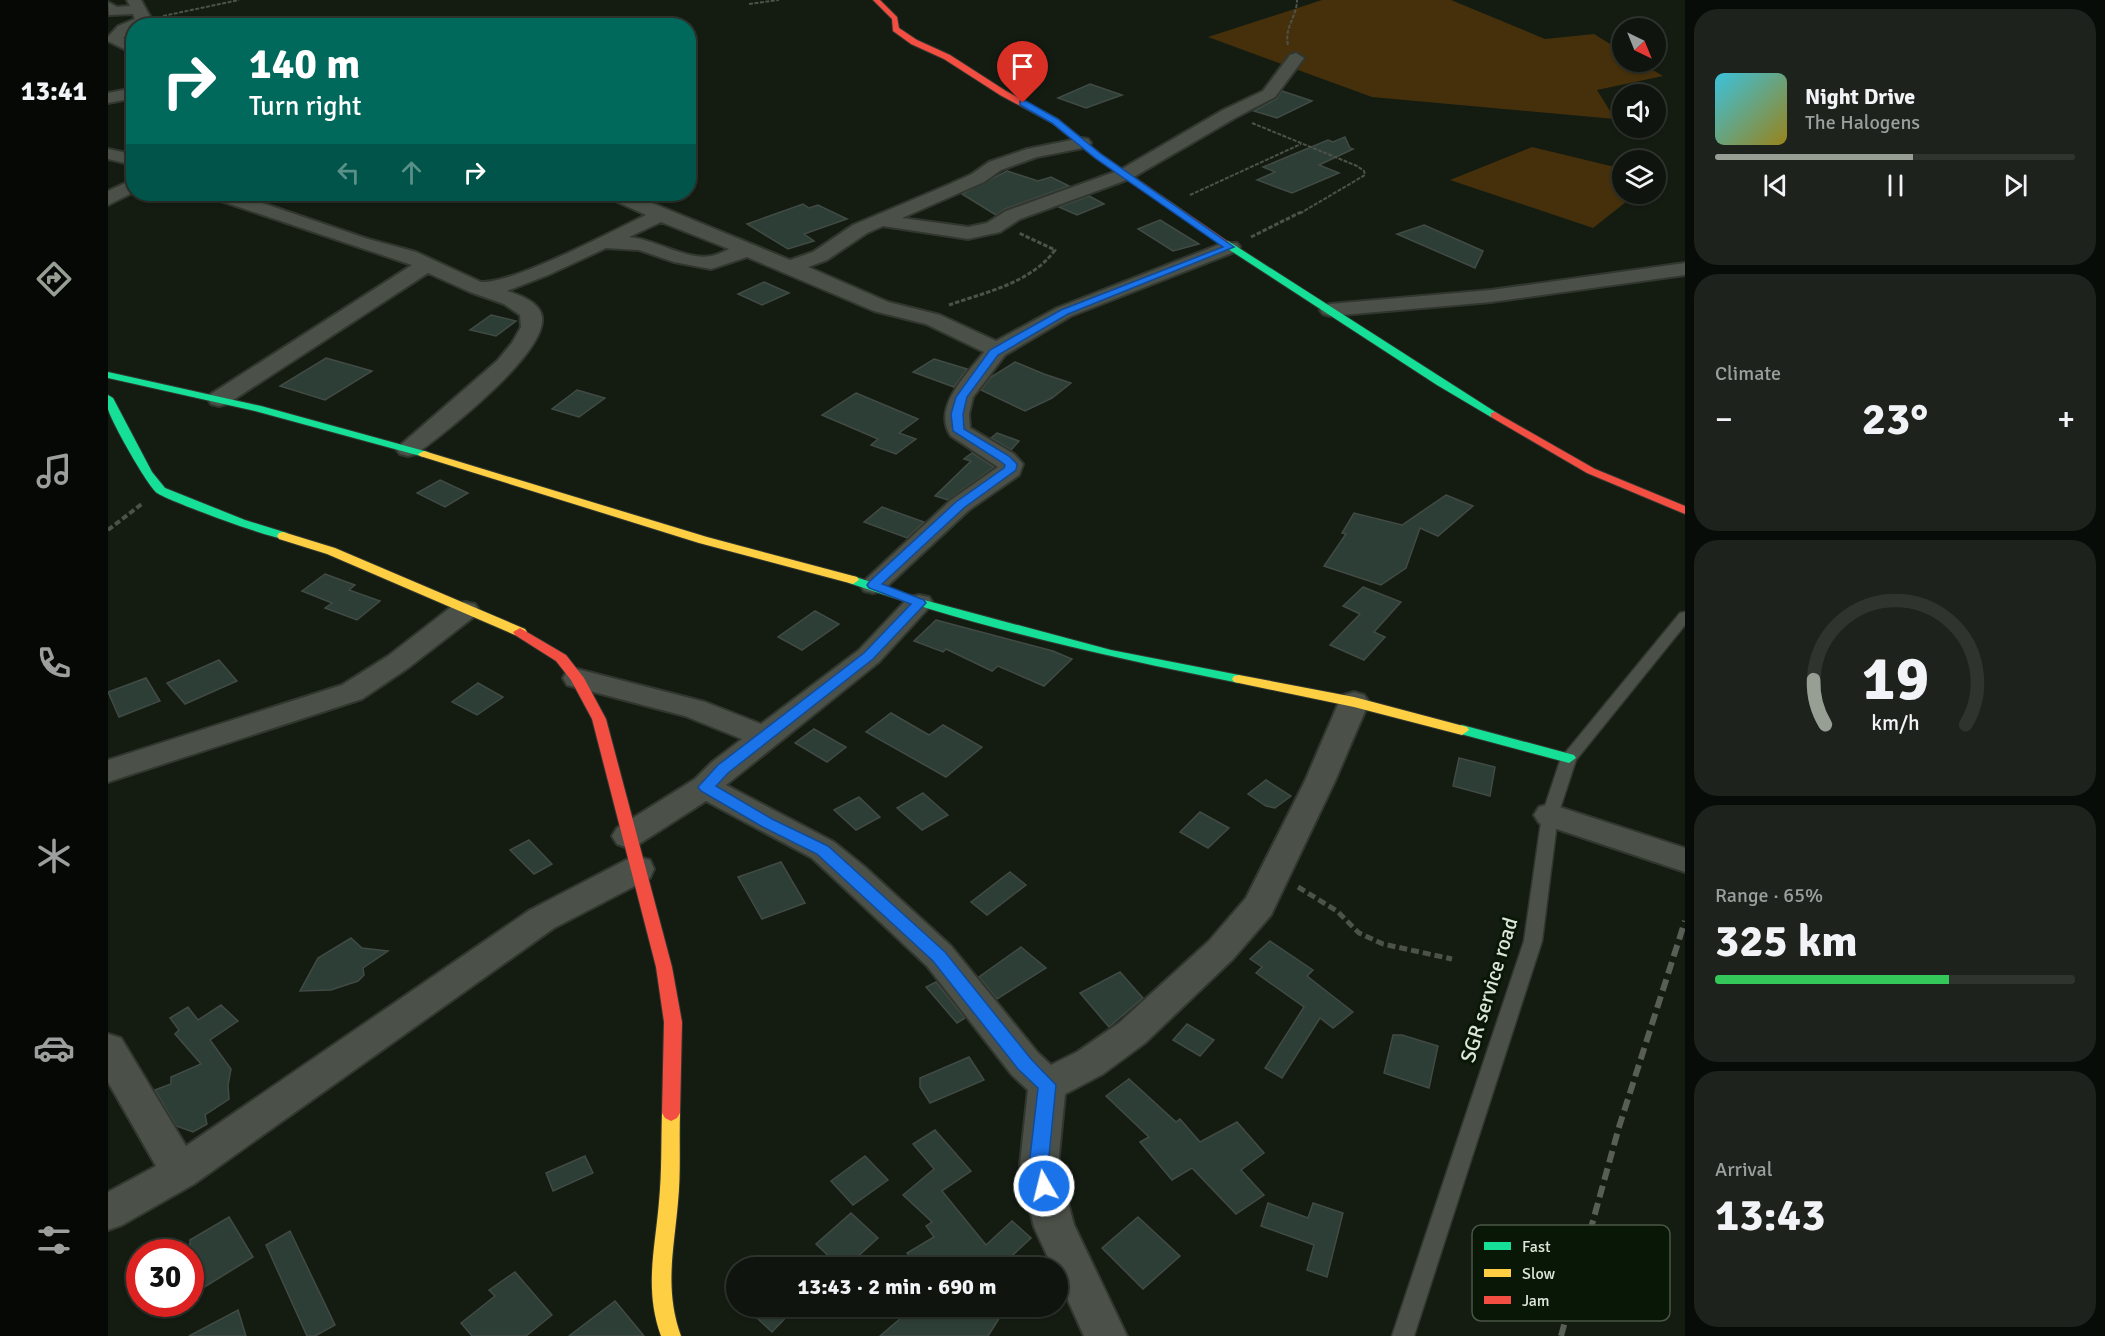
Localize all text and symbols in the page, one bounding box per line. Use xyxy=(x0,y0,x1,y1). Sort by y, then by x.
north arrow xyxy=(1612,18,1666,72)
map controls xyxy=(1612,18,1666,204)
text: 140 m xyxy=(249,39,360,90)
pin xyxy=(997,41,1048,103)
icon: right xyxy=(150,42,228,120)
icon: arrive xyxy=(1006,50,1039,83)
text: 13:41 xyxy=(21,75,87,108)
text: Night Drive xyxy=(1805,83,1915,110)
button: sound xyxy=(1612,84,1666,138)
text: Turn right xyxy=(249,90,362,123)
text: The Halogens xyxy=(1805,110,1920,135)
button: layers xyxy=(1612,150,1666,204)
icon: left xyxy=(332,156,365,189)
icon: ahead xyxy=(395,156,428,189)
icon: right xyxy=(458,156,491,189)
icon: previous xyxy=(1759,169,1792,202)
icon: pause xyxy=(1879,169,1912,202)
icon: next xyxy=(1999,169,2032,202)
icon: directions xyxy=(33,258,75,300)
text: Climate xyxy=(1715,361,1781,386)
text: 23° xyxy=(1862,392,1928,447)
text: − xyxy=(1715,399,1733,440)
text: + xyxy=(2057,399,2075,440)
icon: music xyxy=(33,450,75,492)
text: 19 xyxy=(1861,640,1929,717)
icon: phone xyxy=(33,642,75,684)
text: km/h xyxy=(1871,710,1919,736)
icon: climate xyxy=(33,835,75,877)
text: Range · 65% xyxy=(1715,883,1823,908)
street label: SGR service road xyxy=(1455,914,1523,1066)
text: 325 km xyxy=(1715,914,1858,969)
icon: car xyxy=(33,1027,75,1069)
position arrow xyxy=(1012,1154,1076,1218)
text: Arrival xyxy=(1715,1157,1773,1182)
text: 13:43 xyxy=(1715,1188,1825,1243)
icon: filters xyxy=(33,1219,75,1261)
legend xyxy=(1472,1225,1670,1321)
text: Fast xyxy=(1522,1237,1551,1257)
speed limit sign: 30 xyxy=(126,1239,204,1317)
text: Slow xyxy=(1522,1264,1556,1284)
text: 13:43 · 2 min · 690 m xyxy=(797,1273,997,1300)
text: Jam xyxy=(1522,1291,1550,1311)

